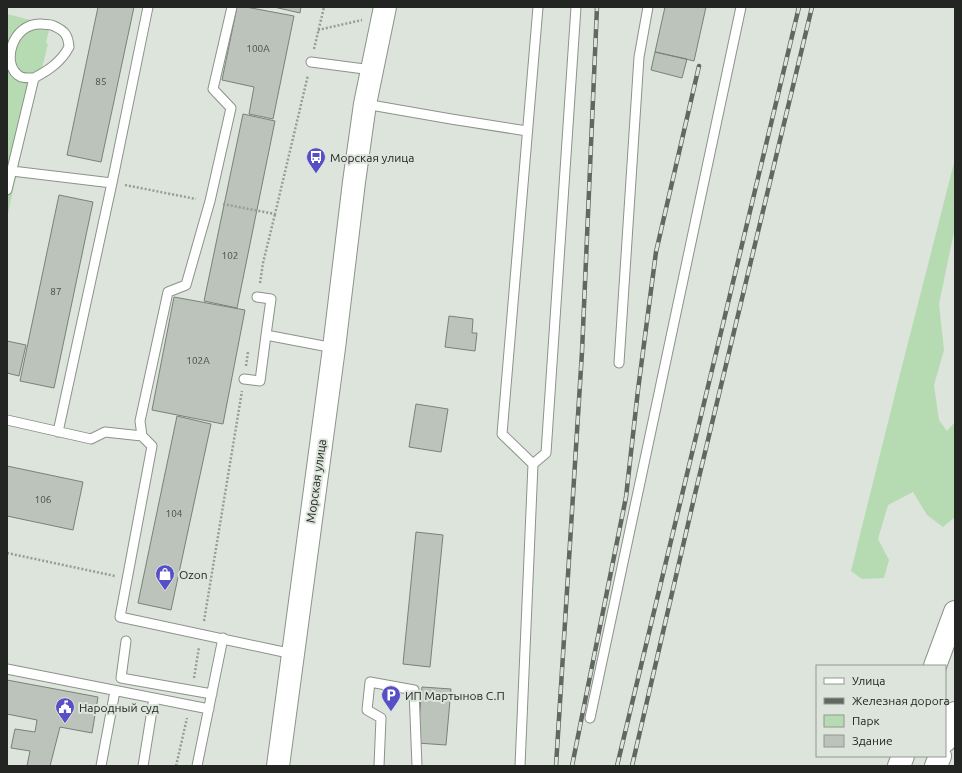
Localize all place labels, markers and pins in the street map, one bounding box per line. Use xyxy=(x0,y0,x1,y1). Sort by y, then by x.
bus stop icon: Морская улица xyxy=(305,146,327,174)
place label: Морская улица xyxy=(330,151,414,164)
shop icon: Ozon xyxy=(154,563,176,591)
place label: Ozon xyxy=(179,568,208,581)
parking icon: ИП Мартынов С.П xyxy=(380,684,402,712)
place label: ИП Мартынов С.П xyxy=(405,689,505,702)
public building icon: Народный суд xyxy=(54,696,76,724)
place label: Народный суд xyxy=(79,701,159,714)

